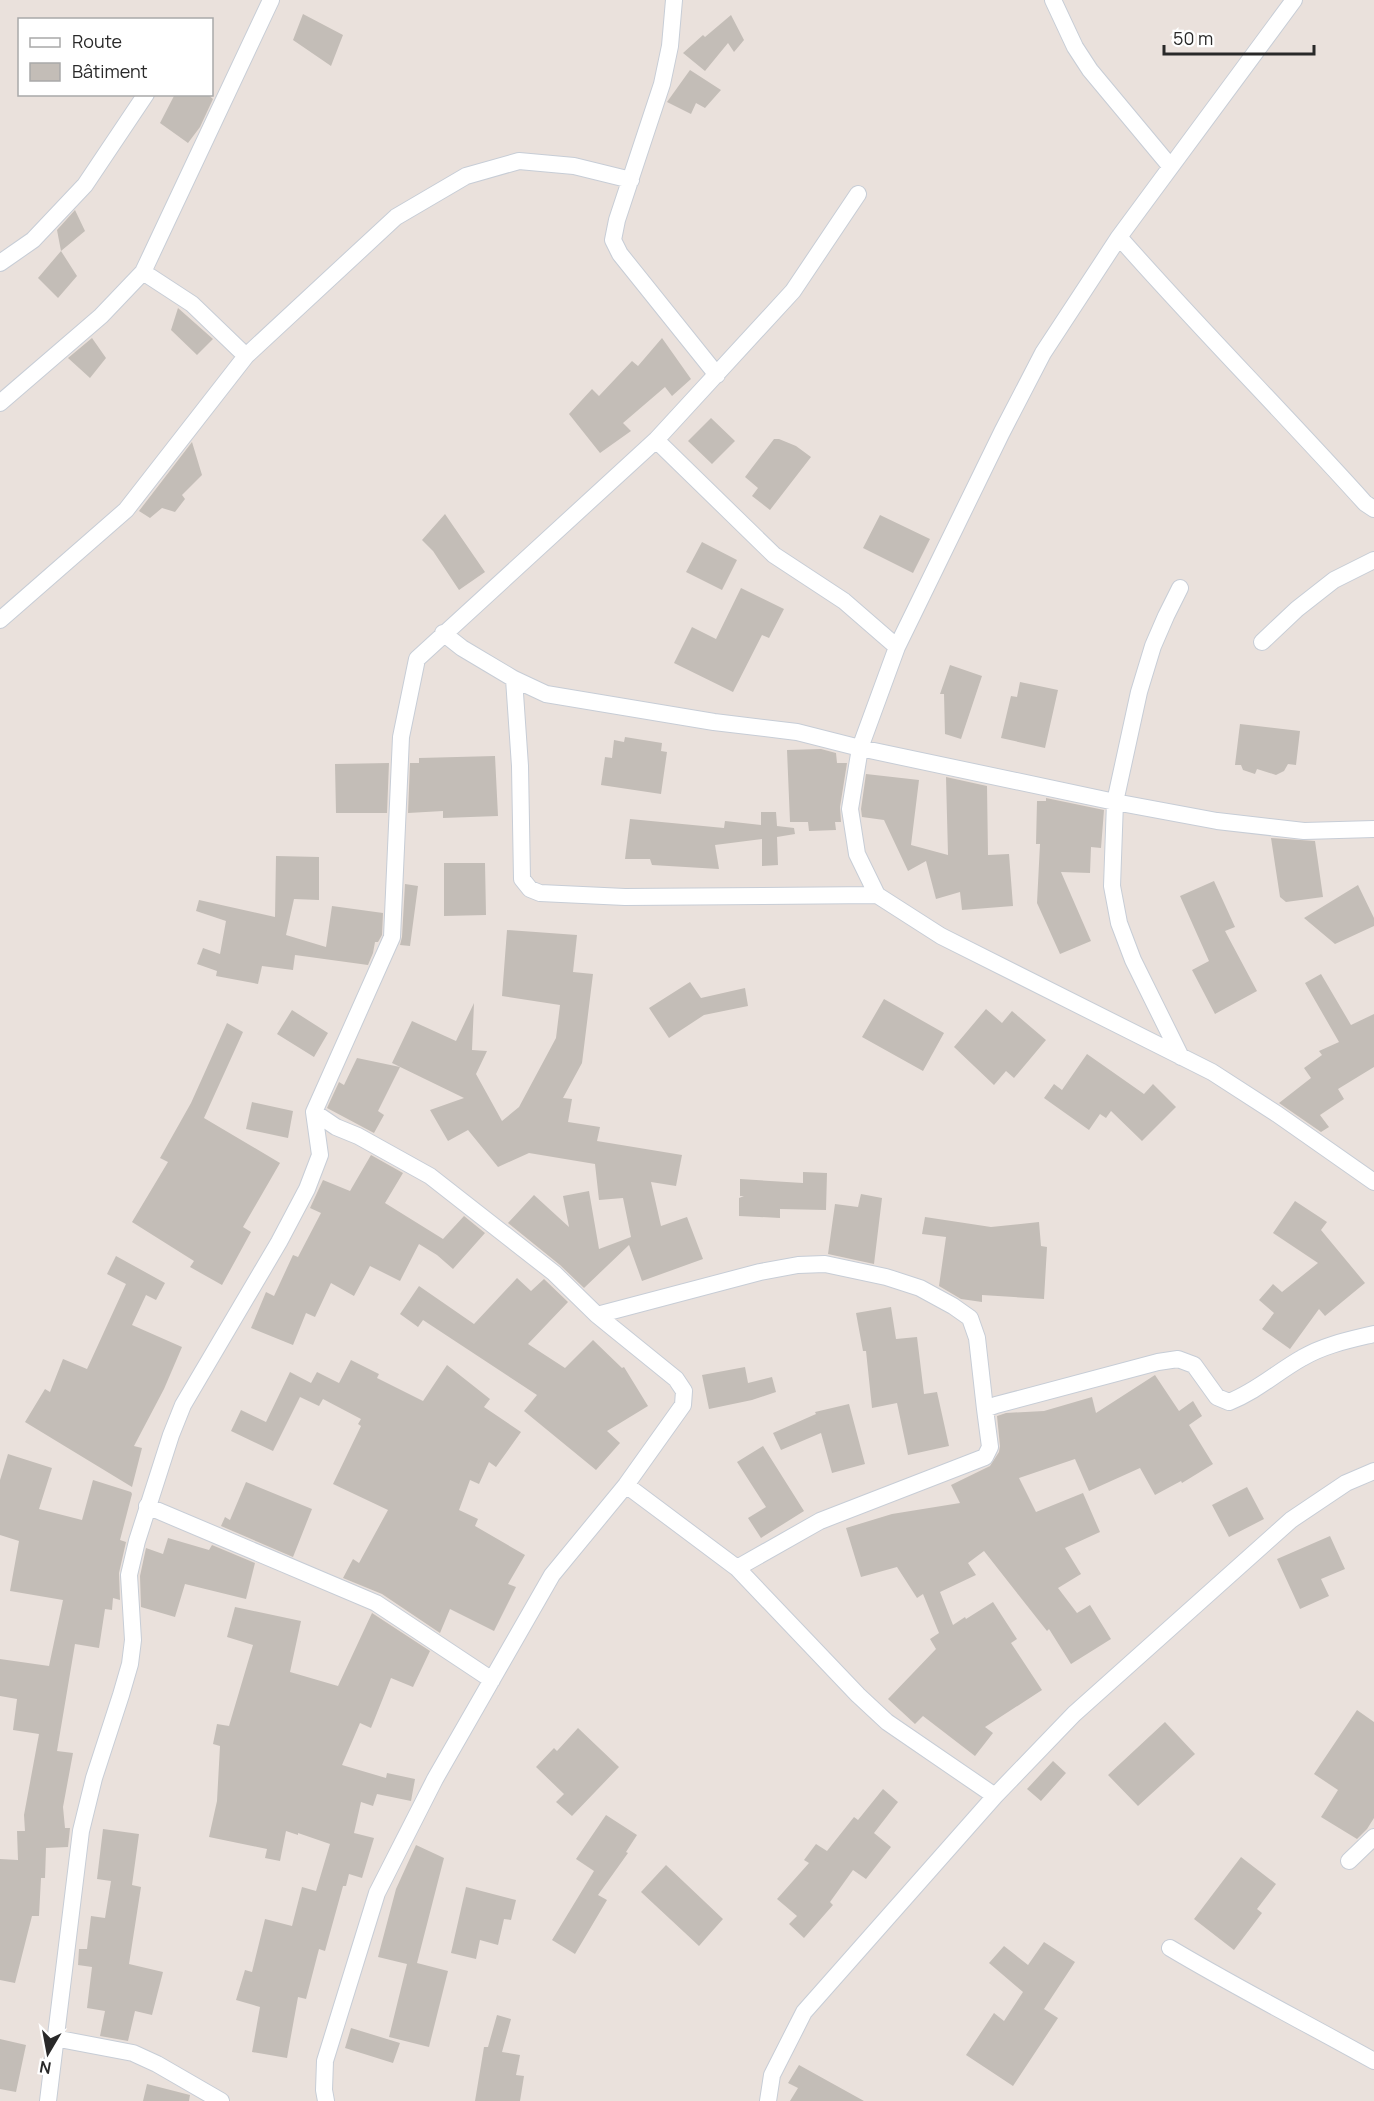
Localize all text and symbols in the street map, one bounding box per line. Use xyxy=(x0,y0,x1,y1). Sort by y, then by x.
legend xyxy=(18,18,213,96)
scale bar xyxy=(1164,18,1314,56)
text: 50 m xyxy=(1173,26,1213,50)
text: Route xyxy=(72,29,122,53)
text: Bâtiment xyxy=(72,59,148,83)
north arrow xyxy=(18,2023,78,2083)
text: N xyxy=(38,2056,53,2080)

